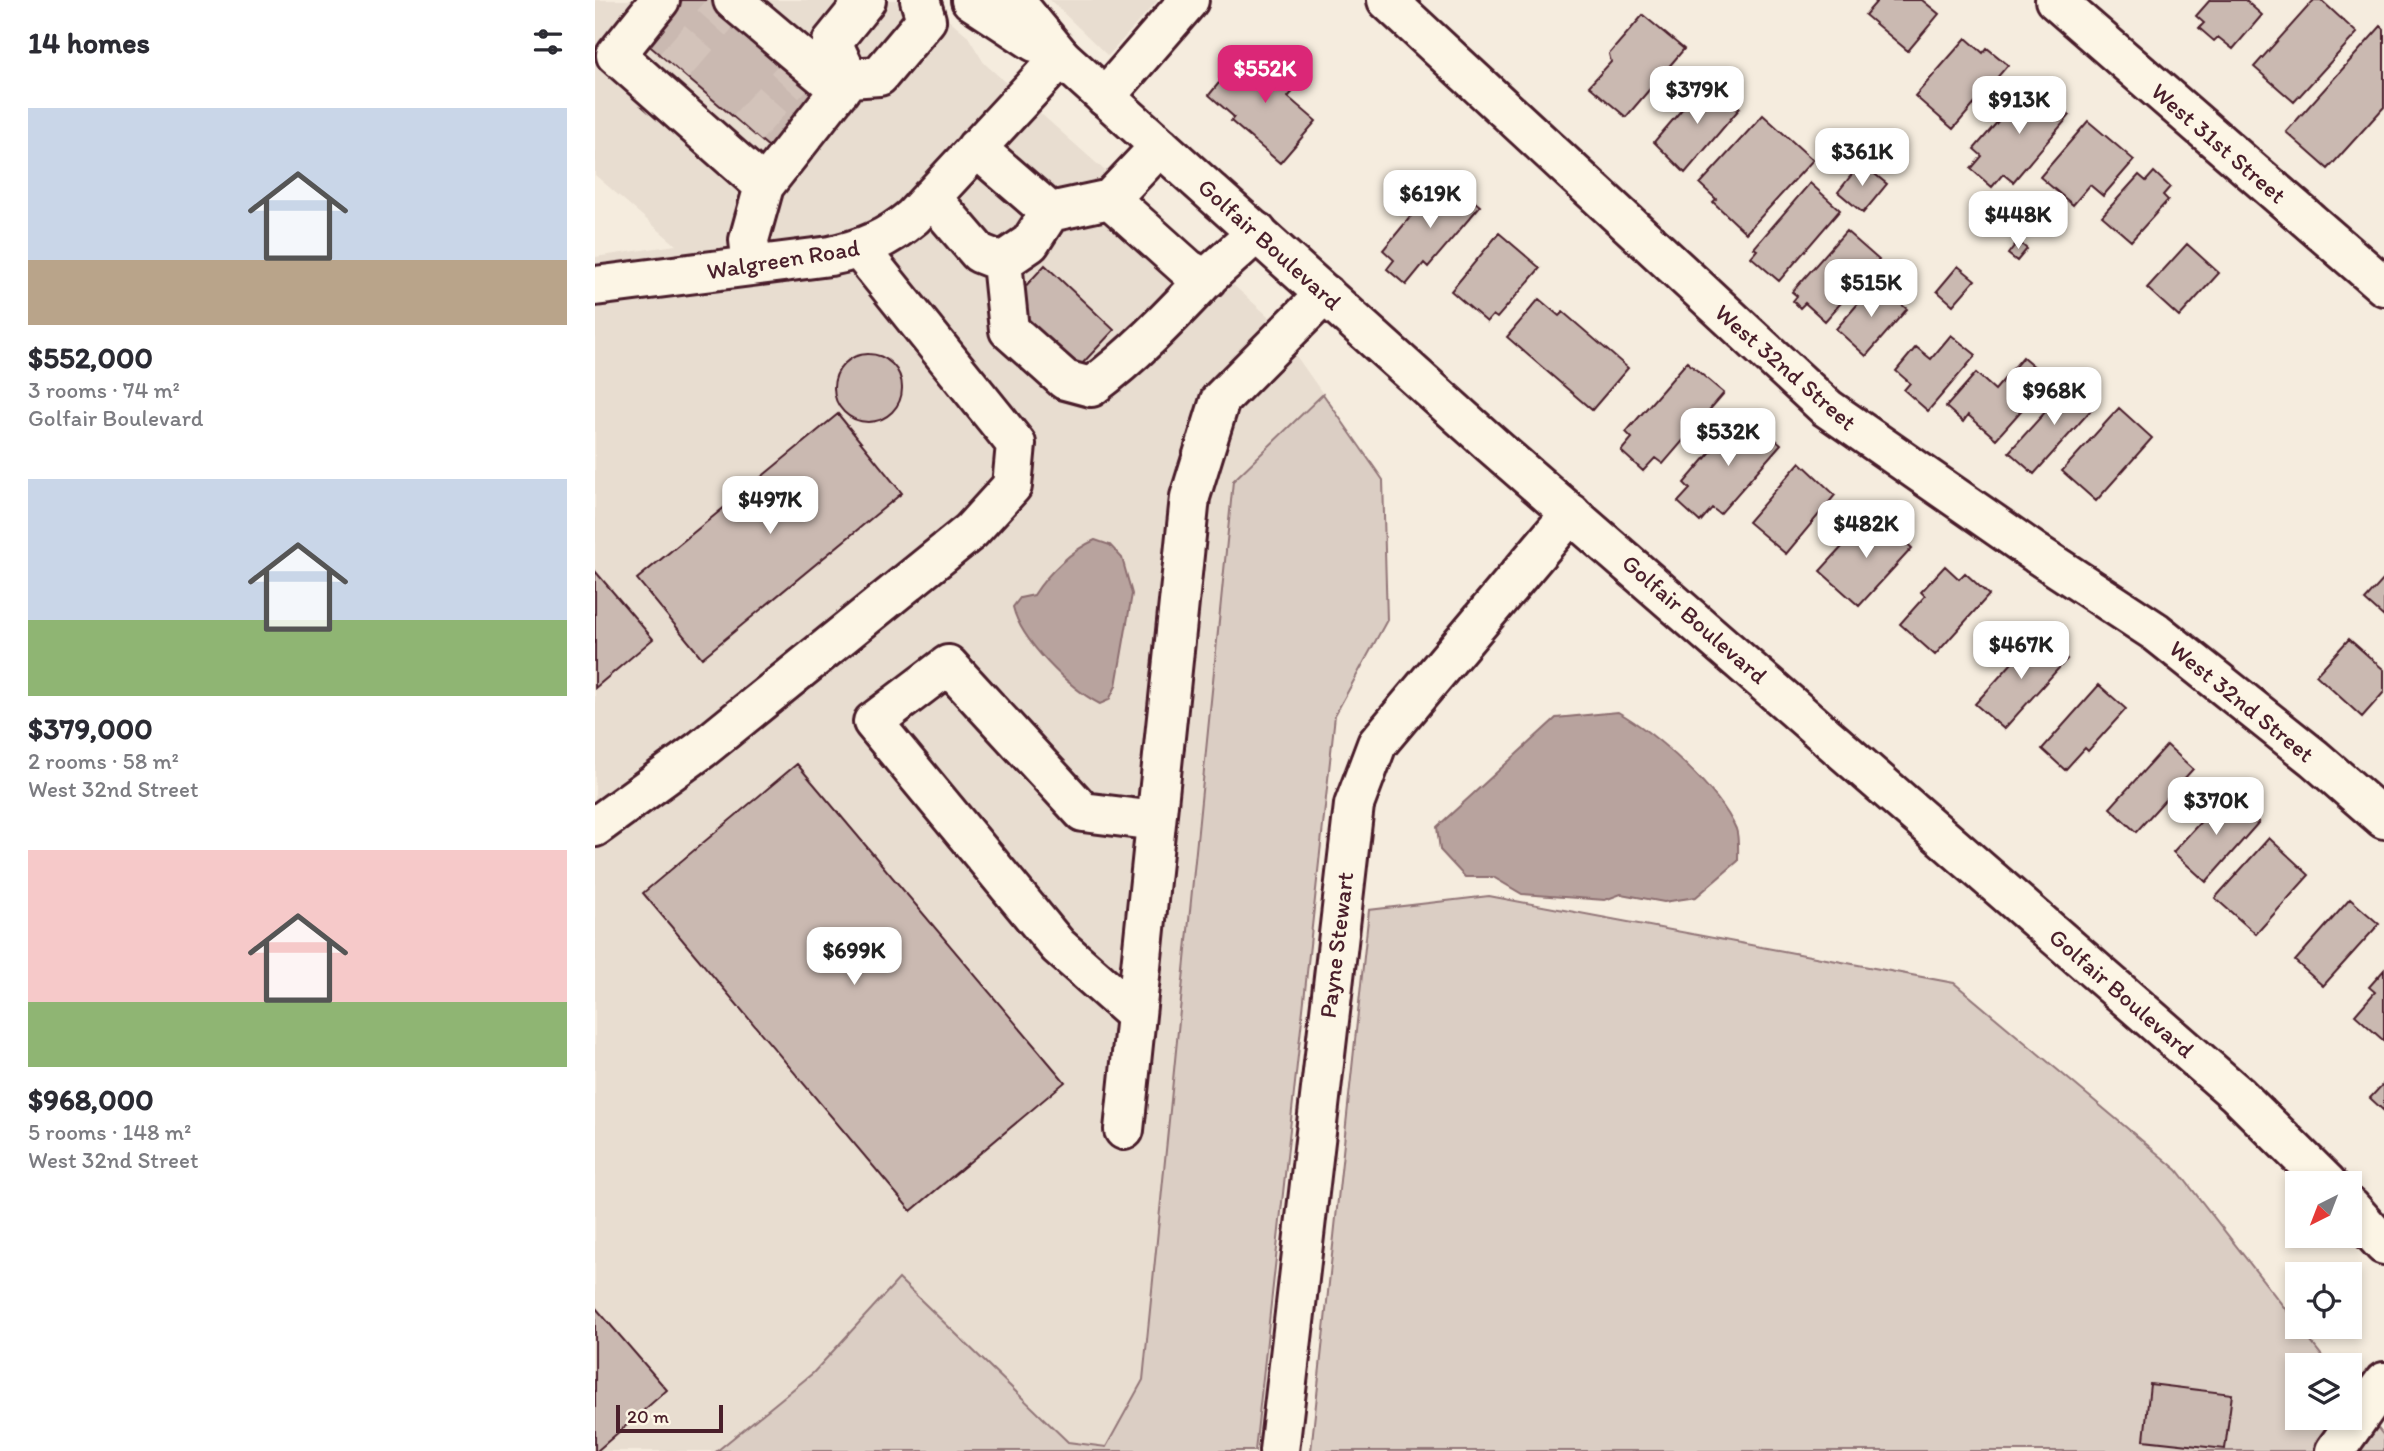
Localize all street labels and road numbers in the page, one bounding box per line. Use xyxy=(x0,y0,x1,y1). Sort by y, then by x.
street label: West 31st Street xyxy=(2146,76,2292,210)
street label: Golfair Boulevard xyxy=(1192,172,1348,316)
street label: Walgreen Road xyxy=(705,233,861,285)
street label: West 32nd Street xyxy=(1709,298,1863,436)
street label: Golfair Boulevard xyxy=(1616,548,1774,690)
street label: West 32nd Street xyxy=(2164,634,2320,768)
street label: Payne Stewart xyxy=(1313,870,1359,1020)
street label: Golfair Boulevard xyxy=(2043,922,2201,1064)

